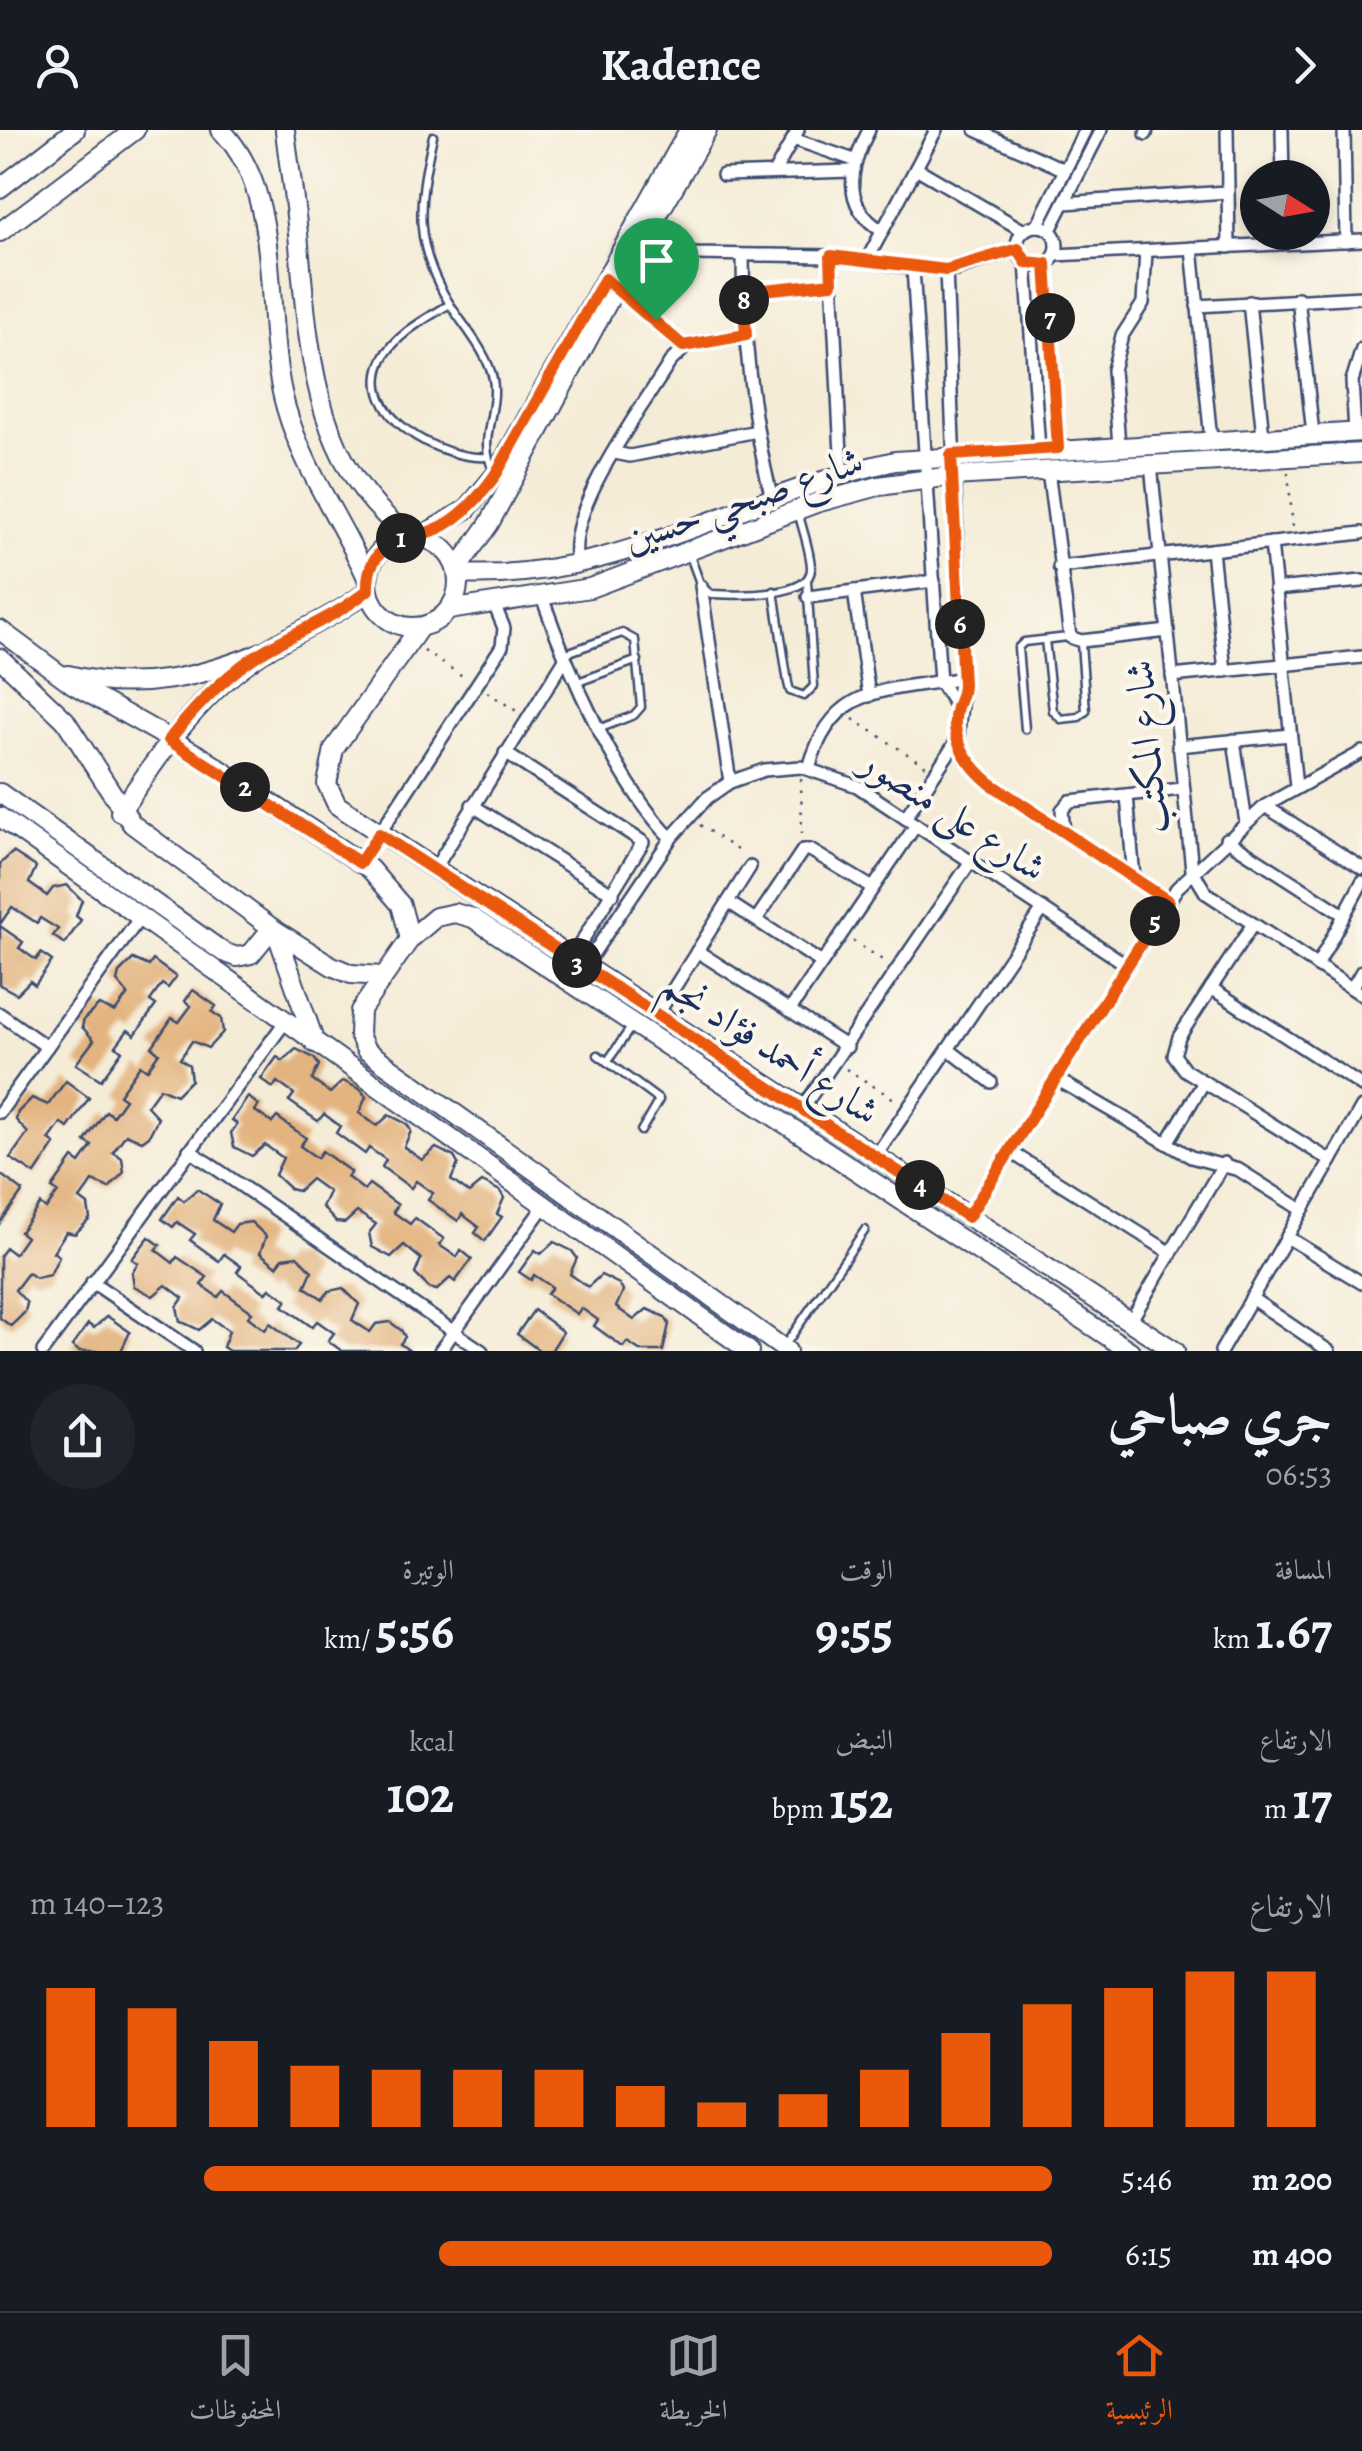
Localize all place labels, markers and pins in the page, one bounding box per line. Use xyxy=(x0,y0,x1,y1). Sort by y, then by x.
pin xyxy=(614,218,699,321)
pin: 8 xyxy=(719,275,769,325)
pin: 7 xyxy=(1025,293,1075,343)
pin: 1 xyxy=(376,513,426,563)
pin: 6 xyxy=(935,599,985,649)
pin: 2 xyxy=(220,762,270,812)
pin: 5 xyxy=(1130,896,1180,946)
pin: 3 xyxy=(552,938,602,988)
pin: 4 xyxy=(895,1160,945,1210)

